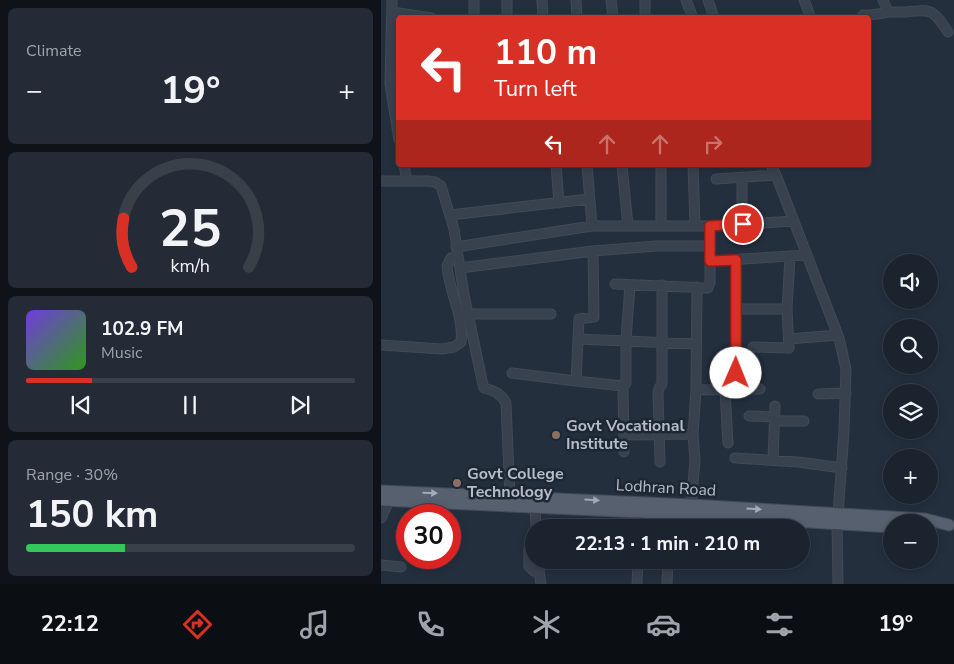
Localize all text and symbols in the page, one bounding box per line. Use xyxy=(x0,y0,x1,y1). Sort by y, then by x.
text: 110 m xyxy=(494,29,597,76)
icon: left xyxy=(411,35,476,100)
text: Climate xyxy=(26,40,81,62)
text: 19° xyxy=(160,65,221,116)
text: − xyxy=(26,72,43,110)
text: + xyxy=(338,72,355,110)
text: Turn left xyxy=(494,74,577,104)
icon: left xyxy=(540,130,568,158)
icon: ahead xyxy=(593,130,621,158)
icon: ahead xyxy=(646,130,674,158)
icon: right xyxy=(699,130,727,158)
text: 25 xyxy=(159,193,222,264)
pin xyxy=(722,203,764,245)
icon: arrive xyxy=(729,210,757,238)
text: km/h xyxy=(171,254,210,278)
map controls xyxy=(883,254,938,569)
button: sound xyxy=(883,254,938,309)
text: 102.9 FM xyxy=(101,316,184,342)
button: search xyxy=(883,319,938,374)
text: Music xyxy=(101,342,142,364)
position arrow xyxy=(709,346,761,398)
button: layers xyxy=(883,384,938,439)
icon: previous xyxy=(67,391,95,419)
icon: pause xyxy=(176,391,204,419)
icon: next xyxy=(286,391,314,419)
place label: Govt Vocational Institute xyxy=(566,415,685,455)
marker: Govt Vocational Institute xyxy=(550,429,562,441)
button: + xyxy=(883,449,938,504)
place label: Govt College Technology xyxy=(467,463,564,503)
text: Range · 30% xyxy=(26,464,118,486)
street label: Lodhran Road xyxy=(615,474,717,502)
marker: Govt College Technology xyxy=(451,477,463,489)
text: 150 km xyxy=(26,489,158,540)
one-way arrow xyxy=(422,489,438,497)
one-way arrow xyxy=(584,497,600,505)
speed limit sign: 30 xyxy=(396,504,461,569)
one-way arrow xyxy=(747,506,763,514)
button: − xyxy=(883,514,938,569)
text: 22:13 · 1 min · 210 m xyxy=(575,531,760,557)
icon: directions xyxy=(180,607,215,642)
icon: music xyxy=(297,607,332,642)
icon: phone xyxy=(413,607,448,642)
icon: climate xyxy=(529,607,564,642)
icon: car xyxy=(646,607,681,642)
icon: filters xyxy=(762,607,797,642)
text: 22:12 xyxy=(41,609,99,639)
text: 19° xyxy=(878,609,913,639)

